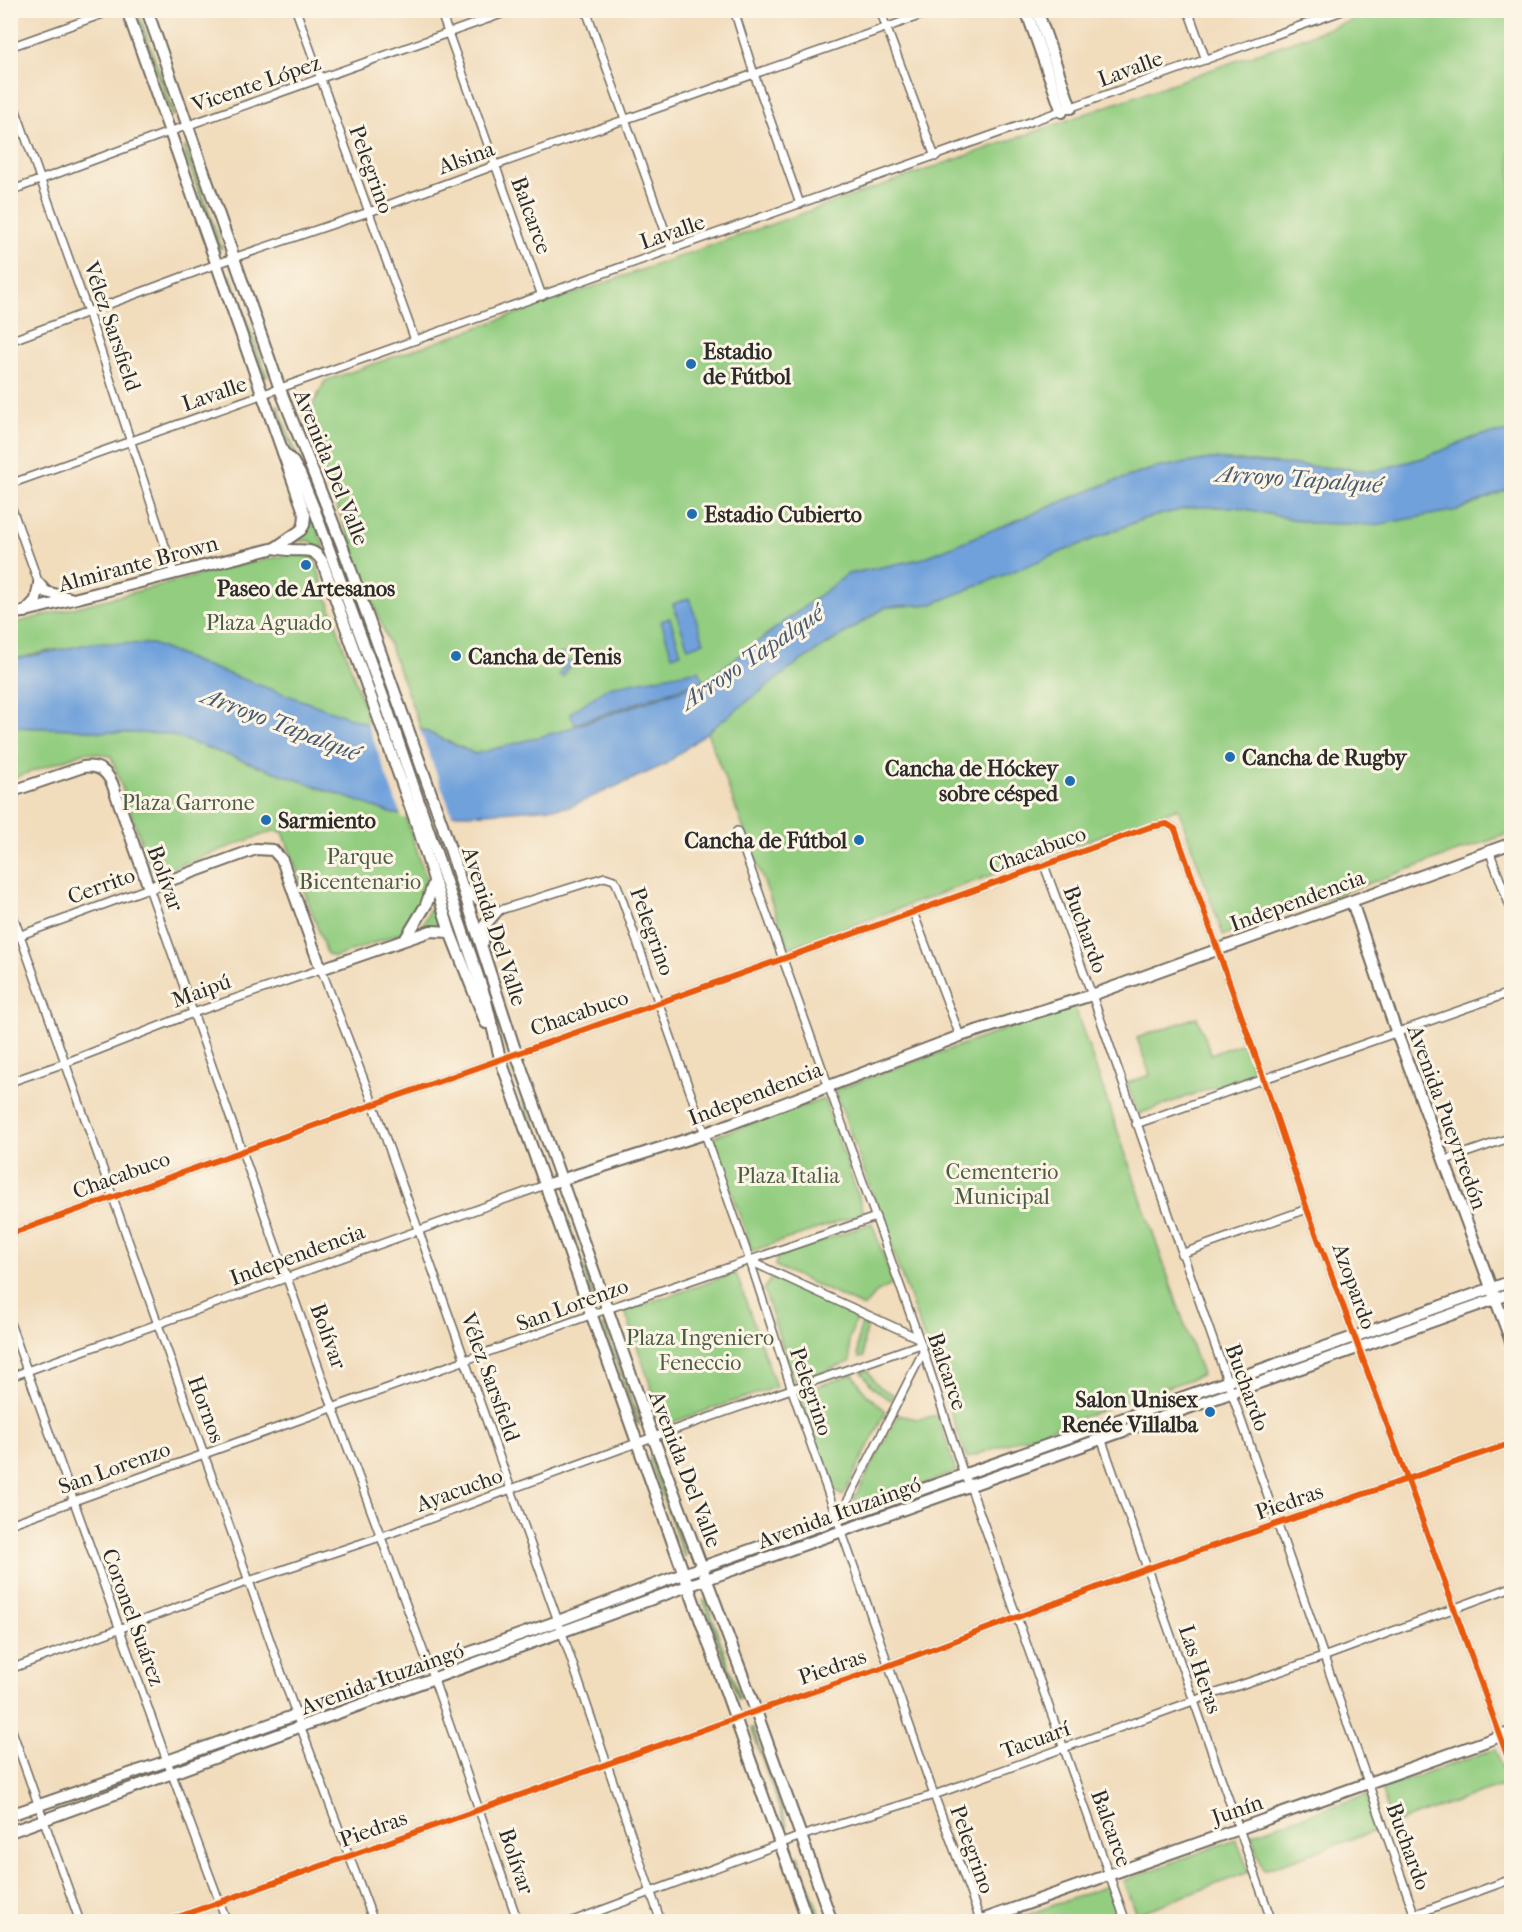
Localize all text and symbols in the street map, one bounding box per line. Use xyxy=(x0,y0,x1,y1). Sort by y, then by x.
street label: Lavalle xyxy=(1094,45,1166,93)
street label: Vicente López xyxy=(188,50,324,118)
street label: Pelegrino xyxy=(343,122,399,217)
street label: Alsina xyxy=(434,136,499,180)
street label: Balcarce xyxy=(505,173,557,258)
street label: Lavalle xyxy=(636,209,708,255)
street label: Vélez Sarsfield xyxy=(77,257,147,395)
place label: Estadio de Fútbol xyxy=(703,339,792,390)
marker: Estadio de Fútbol xyxy=(684,357,698,371)
street label: Lavalle xyxy=(178,371,250,417)
street label: Avenida Del Valle xyxy=(288,385,374,549)
water label: Arroyo Tapalqué xyxy=(1212,459,1386,499)
place label: Estadio Cubierto xyxy=(704,502,862,528)
marker: Estadio Cubierto xyxy=(685,507,699,521)
street label: Almirante Brown xyxy=(55,530,221,598)
marker: Paseo de Artesanos xyxy=(299,558,313,572)
place label: Paseo de Artesanos xyxy=(217,576,395,602)
water label: Arroyo Tapalqué xyxy=(673,597,831,717)
park label: Plaza Aguado xyxy=(206,610,332,636)
place label: Cancha de Tenis xyxy=(468,644,621,670)
marker: Cancha de Tenis xyxy=(449,649,463,663)
water label: Arroyo Tapalqué xyxy=(196,680,367,768)
place label: Cancha de Rugby xyxy=(1242,745,1408,771)
marker: Cancha de Rugby xyxy=(1223,750,1237,764)
place label: Cancha de Hóckey sobre césped xyxy=(885,756,1059,807)
marker: Cancha de Hóckey sobre césped xyxy=(1063,774,1077,788)
park label: Plaza Garrone xyxy=(121,790,255,816)
place label: Sarmiento xyxy=(278,808,376,834)
marker: Sarmiento xyxy=(259,813,273,827)
street label: Chacabuco xyxy=(985,820,1090,880)
place label: Cancha de Fútbol xyxy=(684,828,848,854)
marker: Cancha de Fútbol xyxy=(852,833,866,847)
street label: Bolívar xyxy=(141,842,189,915)
street label: Avenida Del Valle xyxy=(456,843,532,1009)
park label: Parque Bicentenario xyxy=(299,844,421,895)
street label: Cerrito xyxy=(64,862,139,910)
street label: Independencia xyxy=(1226,864,1369,937)
street label: Buchardo xyxy=(1057,882,1113,977)
street label: Pelegrino xyxy=(624,884,680,979)
street label: Maipú xyxy=(168,968,235,1014)
street label: Chacabuco xyxy=(527,984,632,1042)
street label: Avenida Pueyrredón xyxy=(1401,1021,1493,1213)
street label: Independencia xyxy=(685,1056,827,1131)
street label: Chacabuco xyxy=(69,1145,174,1205)
park label: Cementerio Municipal xyxy=(946,1159,1058,1210)
park label: Plaza Italia xyxy=(736,1163,840,1189)
street label: Independencia xyxy=(226,1218,369,1291)
street label: Azopardo xyxy=(1326,1239,1382,1333)
street label: San Lorenzo xyxy=(513,1273,632,1337)
street label: Bolívar xyxy=(304,1300,352,1373)
street label: Vélez Sarsfield xyxy=(454,1308,526,1446)
park label: Plaza Ingeniero Feneccio xyxy=(626,1325,774,1376)
street label: Balcarce xyxy=(922,1329,972,1414)
street label: Buchardo xyxy=(1219,1340,1275,1435)
street label: Pelegrino xyxy=(784,1344,838,1439)
street label: Hornos xyxy=(182,1372,230,1446)
street label: Avenida Del Valle xyxy=(643,1386,727,1551)
place label: Salon Unisex Renée Villalba xyxy=(1062,1387,1199,1438)
marker: Salon Unisex Renée Villalba xyxy=(1203,1405,1217,1419)
street label: San Lorenzo xyxy=(55,1436,174,1500)
street label: Ayacucho xyxy=(412,1462,506,1518)
street label: Avenida Ituzaingó xyxy=(753,1471,925,1555)
street label: Piedras xyxy=(1252,1478,1327,1526)
street label: Coronel Suárez xyxy=(96,1545,170,1690)
street label: Las Heras xyxy=(1173,1622,1227,1717)
street label: Avenida Ituzaingó xyxy=(296,1637,468,1721)
street label: Piedras xyxy=(795,1643,870,1691)
street label: Tacuarí xyxy=(997,1715,1074,1764)
street label: Balcarce xyxy=(1085,1786,1137,1871)
street label: Junín xyxy=(1206,1789,1267,1831)
street label: Buchardo xyxy=(1380,1799,1436,1894)
street label: Pelegrino xyxy=(944,1802,1000,1897)
street label: Piedras xyxy=(336,1805,411,1853)
street label: Bolívar xyxy=(493,1825,540,1898)

